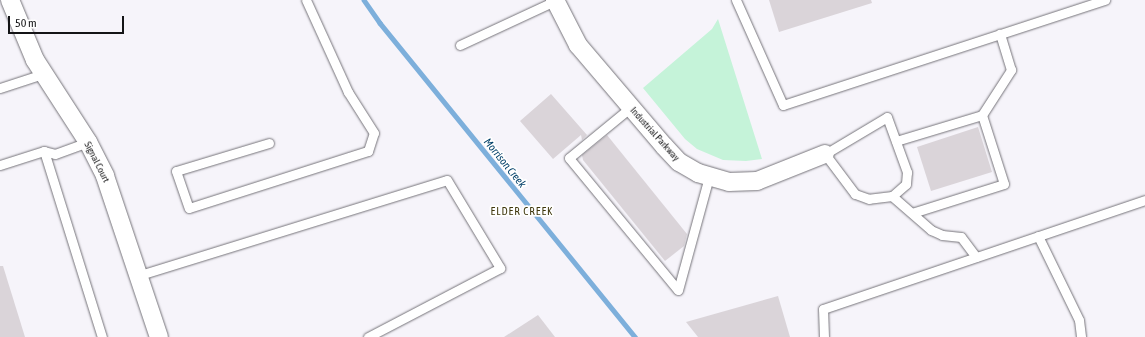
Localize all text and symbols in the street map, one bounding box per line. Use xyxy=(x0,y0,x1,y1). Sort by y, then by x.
scale bar xyxy=(10,8,126,34)
text: 50 m xyxy=(15,16,37,30)
street label: Industrial Parkway xyxy=(628,104,682,164)
water label: Morrison Creek xyxy=(481,136,529,190)
street label: Signal Court xyxy=(82,140,112,184)
district label: ELDER CREEK xyxy=(490,204,554,218)

